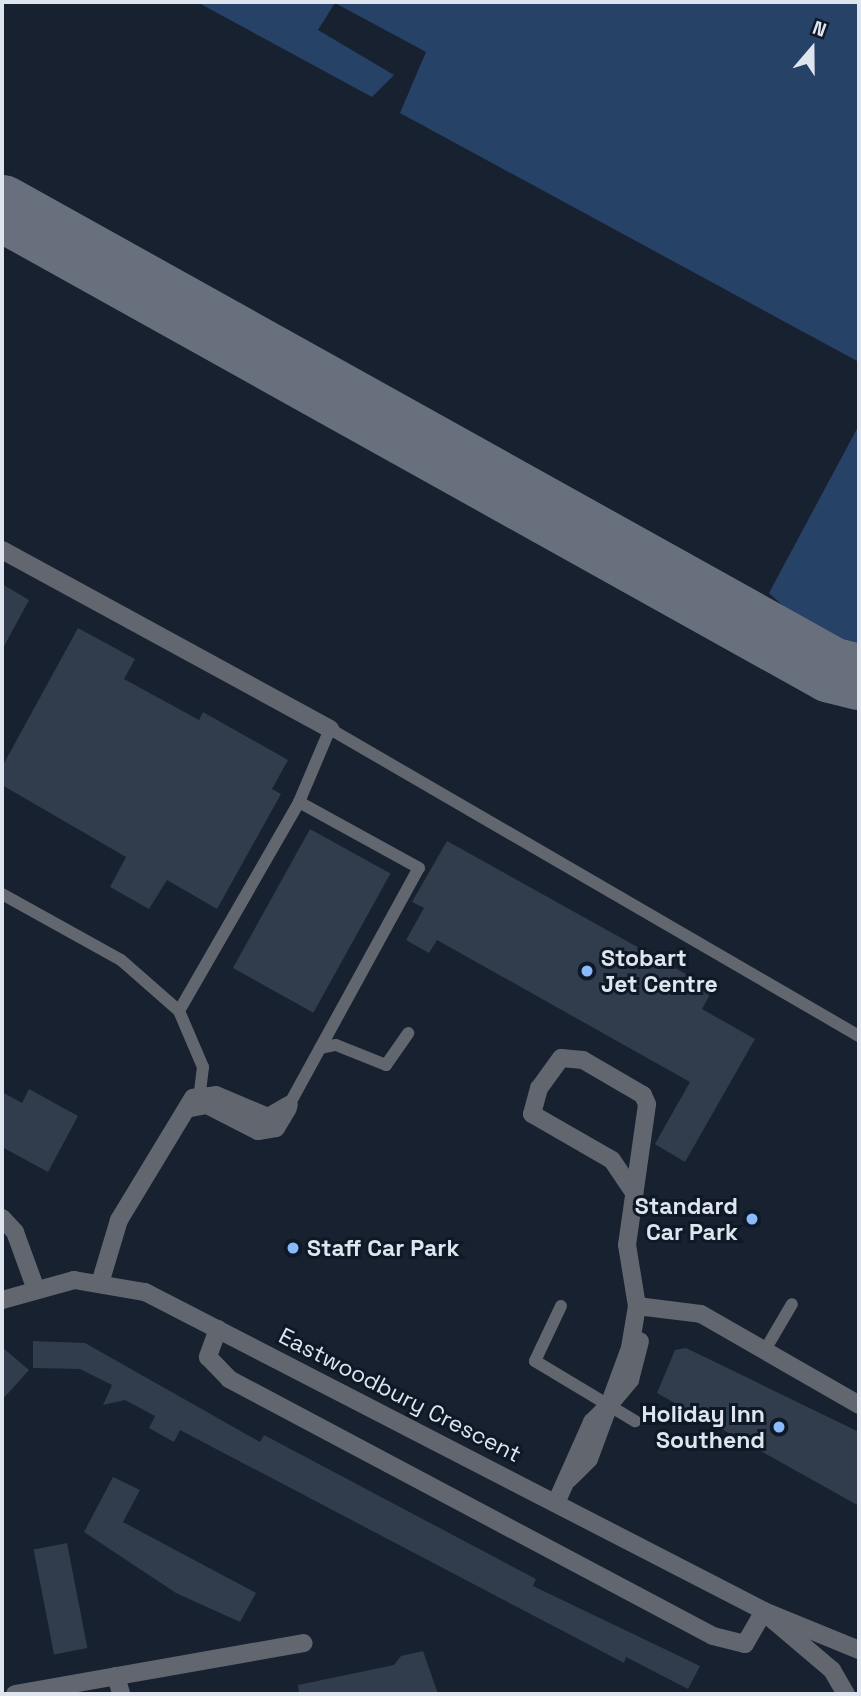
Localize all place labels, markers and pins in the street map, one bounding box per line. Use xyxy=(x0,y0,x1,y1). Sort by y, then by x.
place label: Stobart Jet Centre xyxy=(601,944,718,998)
marker: Stobart Jet Centre xyxy=(579,963,595,979)
place label: Standard Car Park xyxy=(635,1192,738,1246)
marker: Standard Car Park xyxy=(744,1211,760,1227)
place label: Staff Car Park xyxy=(307,1234,459,1262)
marker: Staff Car Park xyxy=(285,1240,301,1256)
place label: Holiday Inn Southend xyxy=(642,1400,765,1454)
marker: Holiday Inn Southend xyxy=(771,1419,787,1435)

